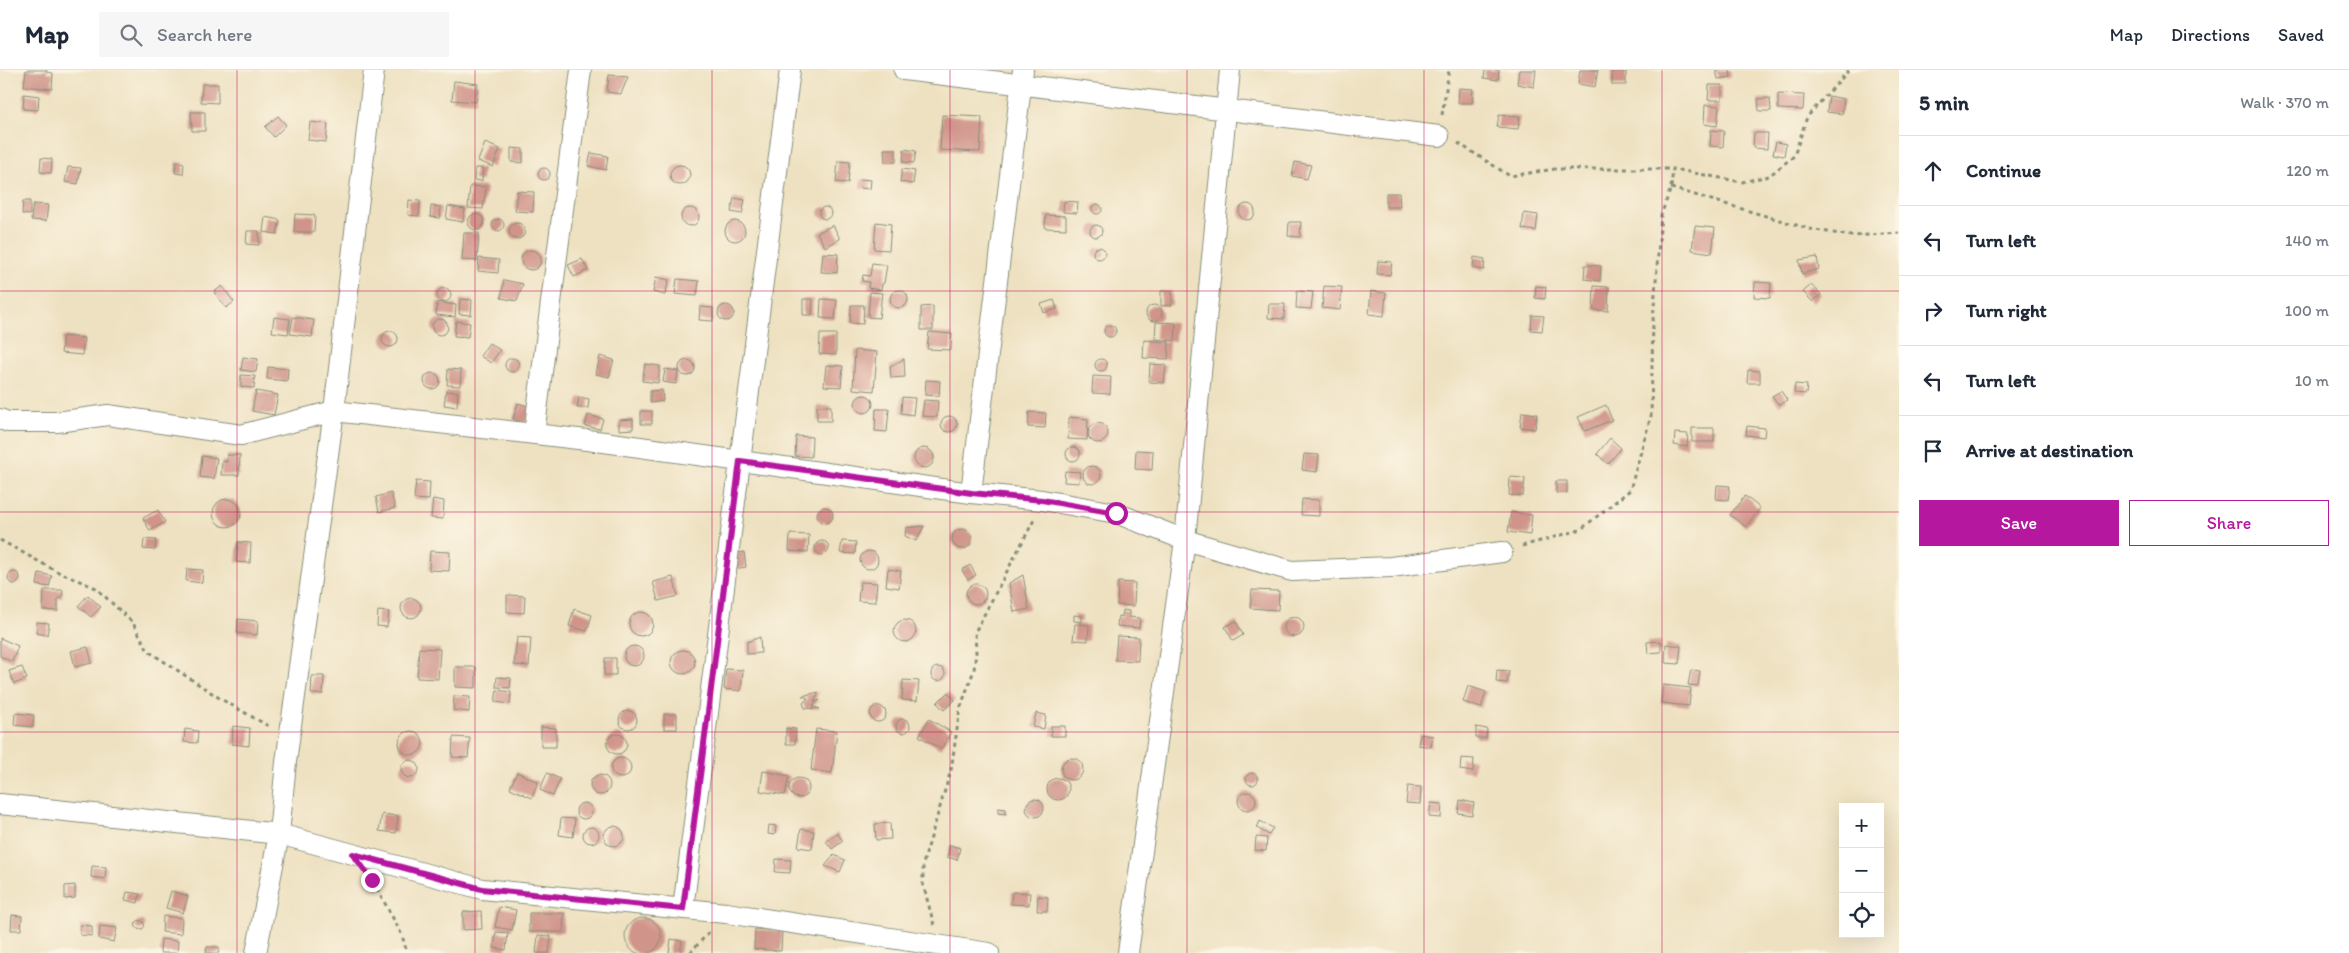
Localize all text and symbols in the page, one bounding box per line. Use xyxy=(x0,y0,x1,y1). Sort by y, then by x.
search box xyxy=(99,12,449,57)
text: Map xyxy=(25,20,69,49)
icon: search xyxy=(117,21,145,49)
text: Search here xyxy=(157,23,252,46)
text: Map xyxy=(2110,24,2143,46)
text: Directions xyxy=(2171,24,2250,46)
text: Saved xyxy=(2278,24,2324,46)
text: 5 min xyxy=(1919,90,1969,115)
text: Walk · 370 m xyxy=(2240,93,2329,112)
icon: ahead xyxy=(1919,157,1947,185)
text: Continue xyxy=(1966,159,2041,182)
text: 120 m xyxy=(2286,161,2329,180)
icon: left xyxy=(1919,227,1947,255)
text: Turn left xyxy=(1966,229,2036,252)
text: 140 m xyxy=(2285,231,2329,250)
icon: right xyxy=(1919,297,1947,325)
text: Turn right xyxy=(1966,299,2047,322)
text: 100 m xyxy=(2285,301,2329,320)
icon: left xyxy=(1919,367,1947,395)
text: Turn left xyxy=(1966,369,2036,392)
text: 10 m xyxy=(2295,371,2329,390)
icon: arrive xyxy=(1919,437,1947,465)
text: Arrive at destination xyxy=(1966,439,2133,462)
button: Save xyxy=(1919,500,2119,546)
button: Share xyxy=(2129,500,2329,546)
route start xyxy=(1105,502,1128,525)
map controls xyxy=(1839,803,1884,938)
button: + xyxy=(1839,803,1884,848)
button: − xyxy=(1839,848,1884,893)
route end xyxy=(361,869,384,892)
button: locate xyxy=(1839,893,1884,938)

